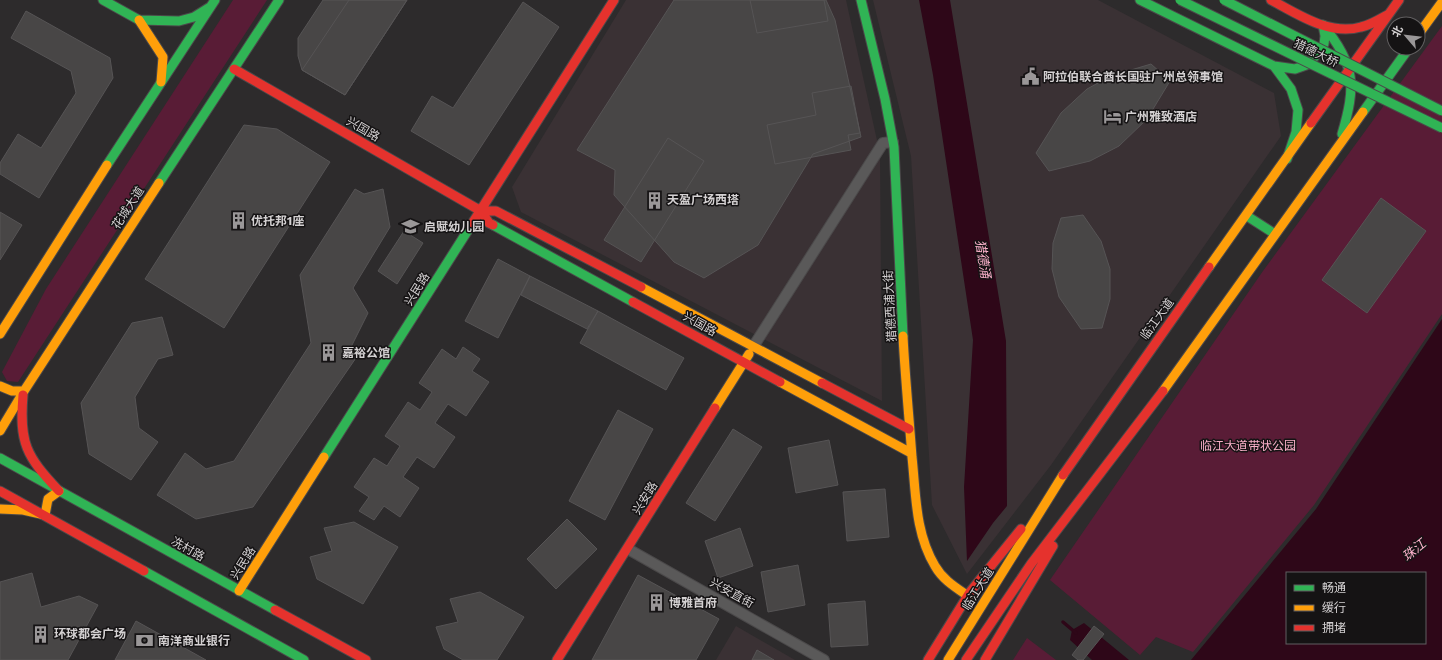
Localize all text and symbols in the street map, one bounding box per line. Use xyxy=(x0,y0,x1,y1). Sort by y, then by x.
north arrow xyxy=(1386,16,1426,56)
text: 北 xyxy=(1389,24,1406,39)
street label: 猎德大桥 xyxy=(1291,36,1341,70)
public building icon: 阿拉伯联合酋长国驻广州总领事馆 xyxy=(1020,67,1040,87)
place label: 阿拉伯联合酋长国驻广州总领事馆 xyxy=(1043,70,1223,84)
hotel icon: 广州雅致酒店 xyxy=(1102,107,1122,127)
place label: 广州雅致酒店 xyxy=(1125,110,1197,124)
street label: 兴国路 xyxy=(344,114,382,144)
street label: 花城大道 xyxy=(109,184,147,232)
building icon: 天盈广场西塔 xyxy=(644,190,664,210)
place label: 天盈广场西塔 xyxy=(667,193,739,207)
building icon: 优托邦1座 xyxy=(228,211,248,231)
place label: 优托邦1座 xyxy=(251,214,304,228)
school or university icon: 启赋幼儿园 xyxy=(401,217,421,237)
place label: 启赋幼儿园 xyxy=(424,220,484,234)
water label: 猎德涌 xyxy=(973,239,994,281)
street label: 兴民路 xyxy=(402,270,432,308)
street label: 猎德西浦大街 xyxy=(881,270,899,342)
street label: 临江大道 xyxy=(1137,295,1177,343)
street label: 兴国路 xyxy=(681,309,719,339)
building icon: 嘉裕公馆 xyxy=(319,343,339,363)
place label: 嘉裕公馆 xyxy=(342,346,390,360)
park label: 临江大道带状公园 xyxy=(1200,439,1296,453)
street label: 兴安路 xyxy=(630,479,660,517)
street label: 冼村路 xyxy=(169,534,207,564)
water label: 珠江 xyxy=(1399,535,1430,564)
street label: 兴民路 xyxy=(228,544,258,582)
street label: 临江大道 xyxy=(959,565,997,613)
legend xyxy=(1286,572,1426,644)
street label: 兴安直街 xyxy=(708,575,756,611)
text: 畅通 xyxy=(1322,581,1346,595)
building icon: 博雅首府 xyxy=(646,593,666,613)
place label: 博雅首府 xyxy=(669,596,717,610)
text: 缓行 xyxy=(1322,601,1346,615)
text: 拥堵 xyxy=(1322,621,1346,635)
building icon: 环球都会广场 xyxy=(31,624,51,644)
place label: 环球都会广场 xyxy=(54,627,126,641)
bank icon: 南洋商业银行 xyxy=(135,631,155,651)
place label: 南洋商业银行 xyxy=(158,634,230,648)

